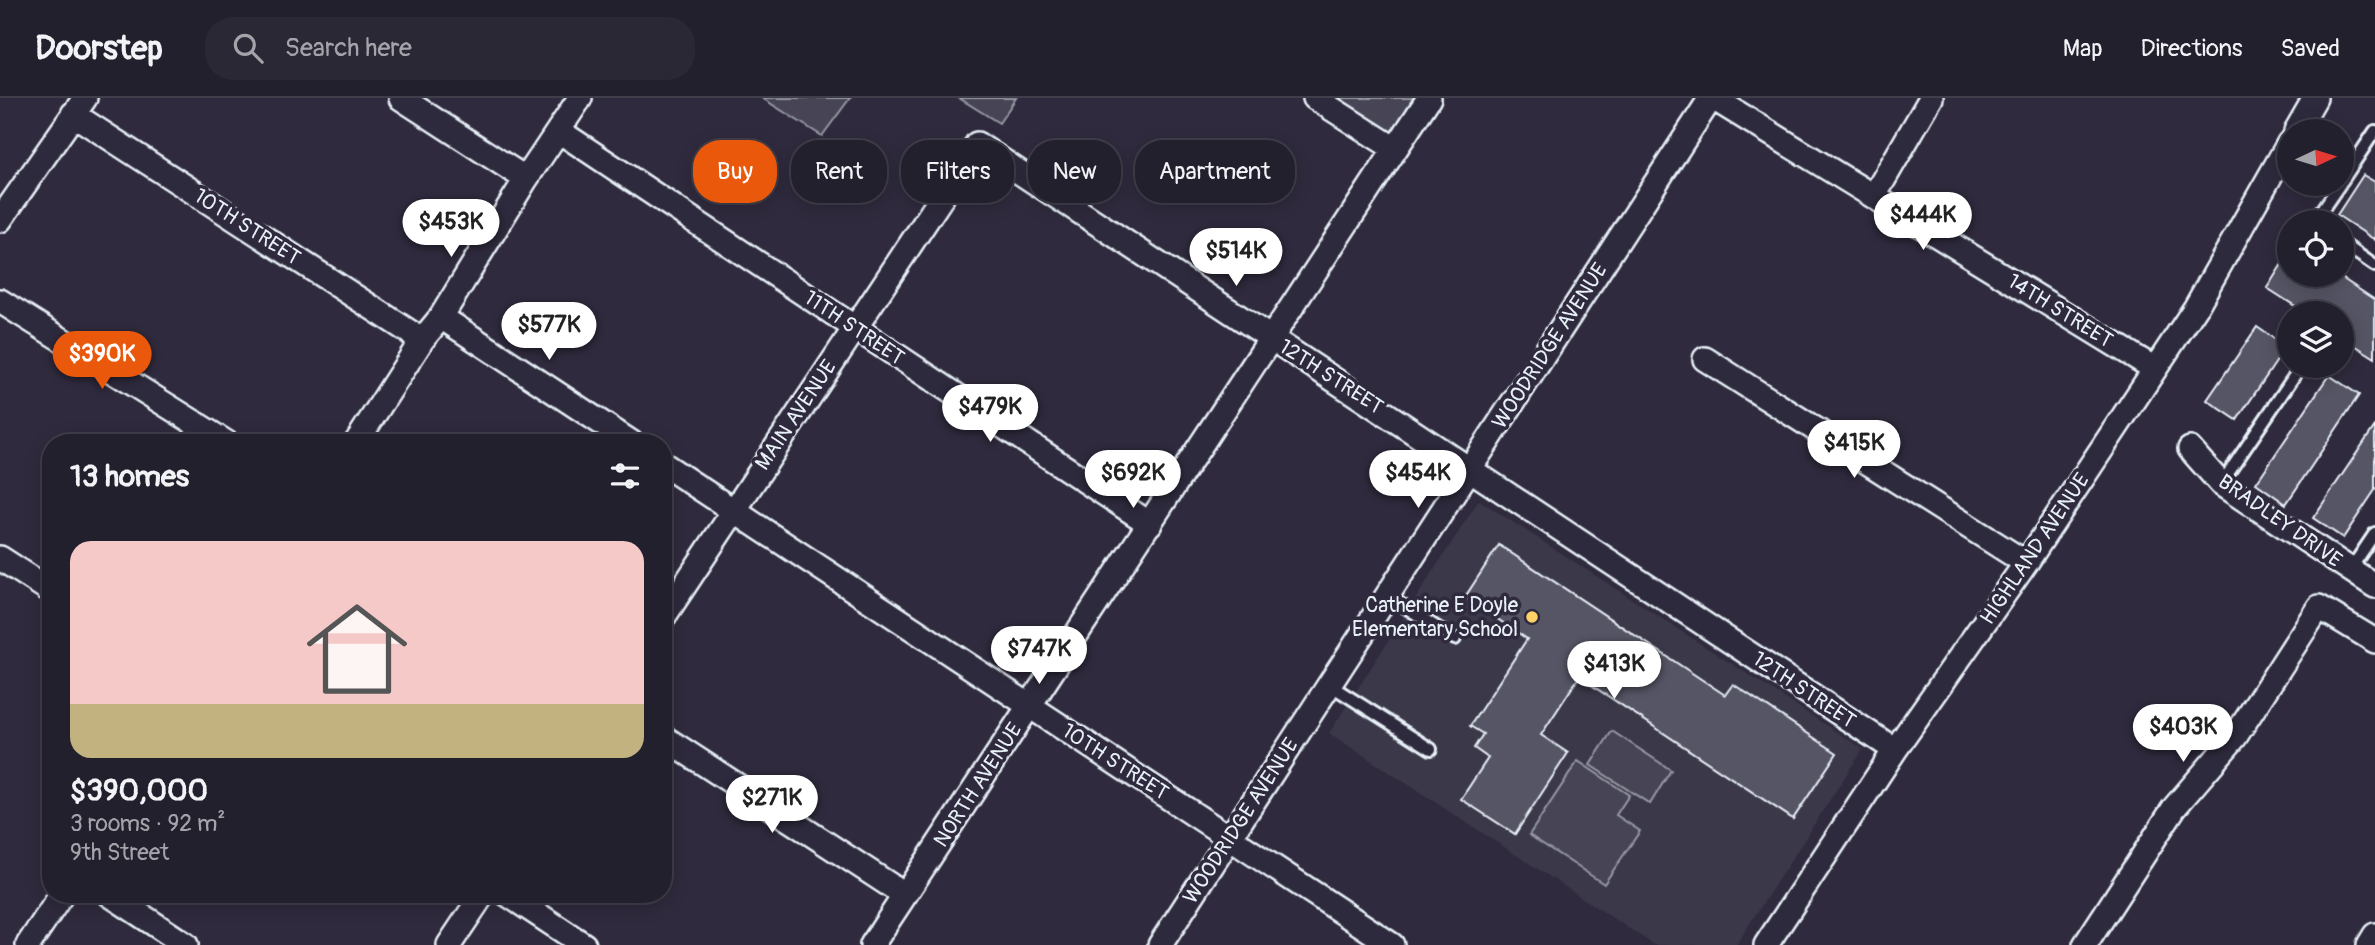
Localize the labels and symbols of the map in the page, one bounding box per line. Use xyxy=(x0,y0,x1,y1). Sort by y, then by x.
north arrow xyxy=(2277,119,2354,196)
street label: 10TH STREET xyxy=(189,183,306,272)
pin: $444K xyxy=(1874,192,1972,252)
pin: $453K xyxy=(402,200,500,259)
pin: $514K xyxy=(1187,228,1285,288)
street label: WOODRIDGE AVENUE xyxy=(1486,258,1614,434)
street label: 14TH STREET xyxy=(2002,268,2118,354)
street label: 11TH STREET xyxy=(799,285,910,372)
pin: $577K xyxy=(500,302,598,362)
pin: $390K xyxy=(53,331,151,391)
street label: 12TH STREET xyxy=(1274,333,1389,421)
street label: MAIN AVENUE xyxy=(749,355,843,475)
pin: $479K xyxy=(941,384,1039,444)
pin: $415K xyxy=(1805,420,1903,480)
pin: $692K xyxy=(1084,450,1182,510)
pin: $454K xyxy=(1369,450,1467,510)
street label: HIGHLAND AVENUE xyxy=(1974,468,2096,630)
street label: BRADLEY DRIVE xyxy=(2213,468,2347,574)
place label: Catherine E Doyle Elementary School xyxy=(1352,592,1519,643)
marker: Catherine E Doyle Elementary School xyxy=(1524,609,1540,625)
pin: $747K xyxy=(990,626,1088,686)
pin: $413K xyxy=(1565,642,1663,701)
street label: 12TH STREET xyxy=(1747,646,1861,735)
pin: $403K xyxy=(2134,704,2232,764)
street label: NORTH AVENUE xyxy=(928,718,1028,852)
street label: 10TH STREET xyxy=(1057,718,1174,807)
street label: WOODRIDGE AVENUE xyxy=(1177,733,1305,909)
pin: $271K xyxy=(723,776,821,835)

